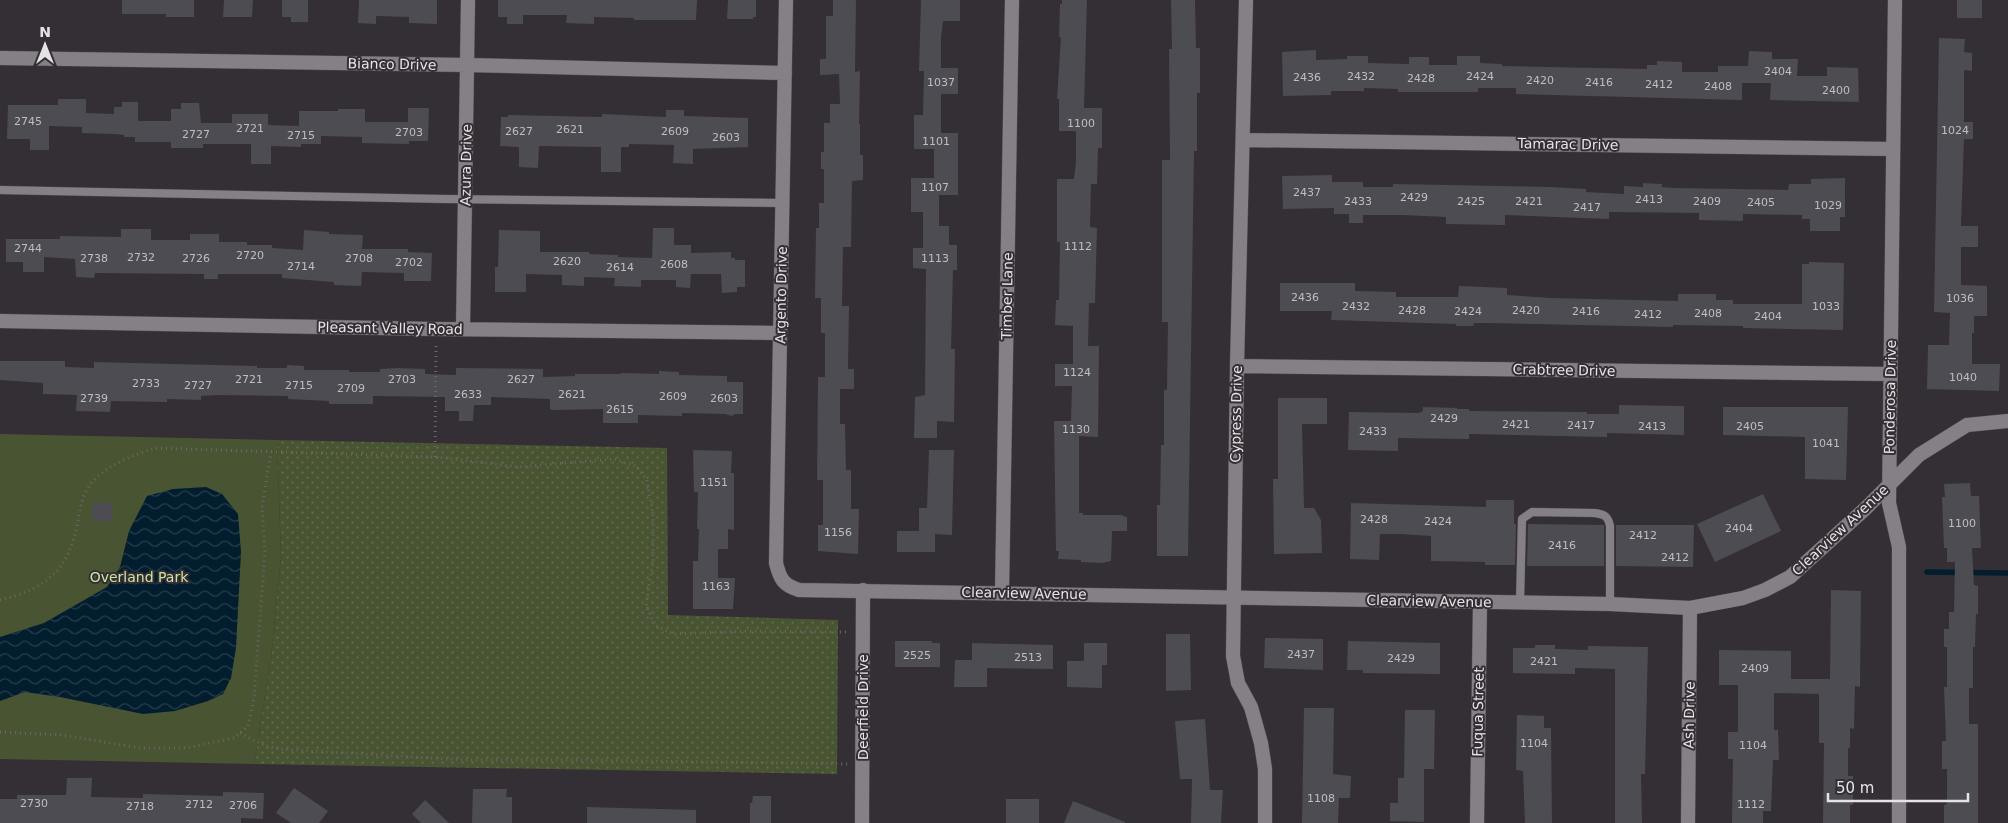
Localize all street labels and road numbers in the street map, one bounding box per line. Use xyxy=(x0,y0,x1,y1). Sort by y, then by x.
street label: Bianco Drive xyxy=(347,55,437,73)
street label: Azura Drive xyxy=(457,124,475,206)
street label: Tamarac Drive xyxy=(1516,135,1619,153)
street label: Argento Drive xyxy=(772,246,790,344)
street label: Timber Lane xyxy=(998,252,1016,341)
street label: Pleasant Valley Road xyxy=(317,319,463,337)
street label: Ponderosa Drive xyxy=(1881,340,1899,454)
street label: Crabtree Drive xyxy=(1512,361,1616,379)
street label: Cypress Drive xyxy=(1227,365,1245,463)
street label: Clearview Avenue xyxy=(1789,481,1891,579)
street label: Clearview Avenue xyxy=(961,584,1087,602)
street label: Clearview Avenue xyxy=(1366,592,1492,610)
street label: Deerfield Drive xyxy=(855,654,871,760)
street label: Fuqua Street xyxy=(1469,667,1487,757)
street label: Ash Drive xyxy=(1680,681,1698,749)

